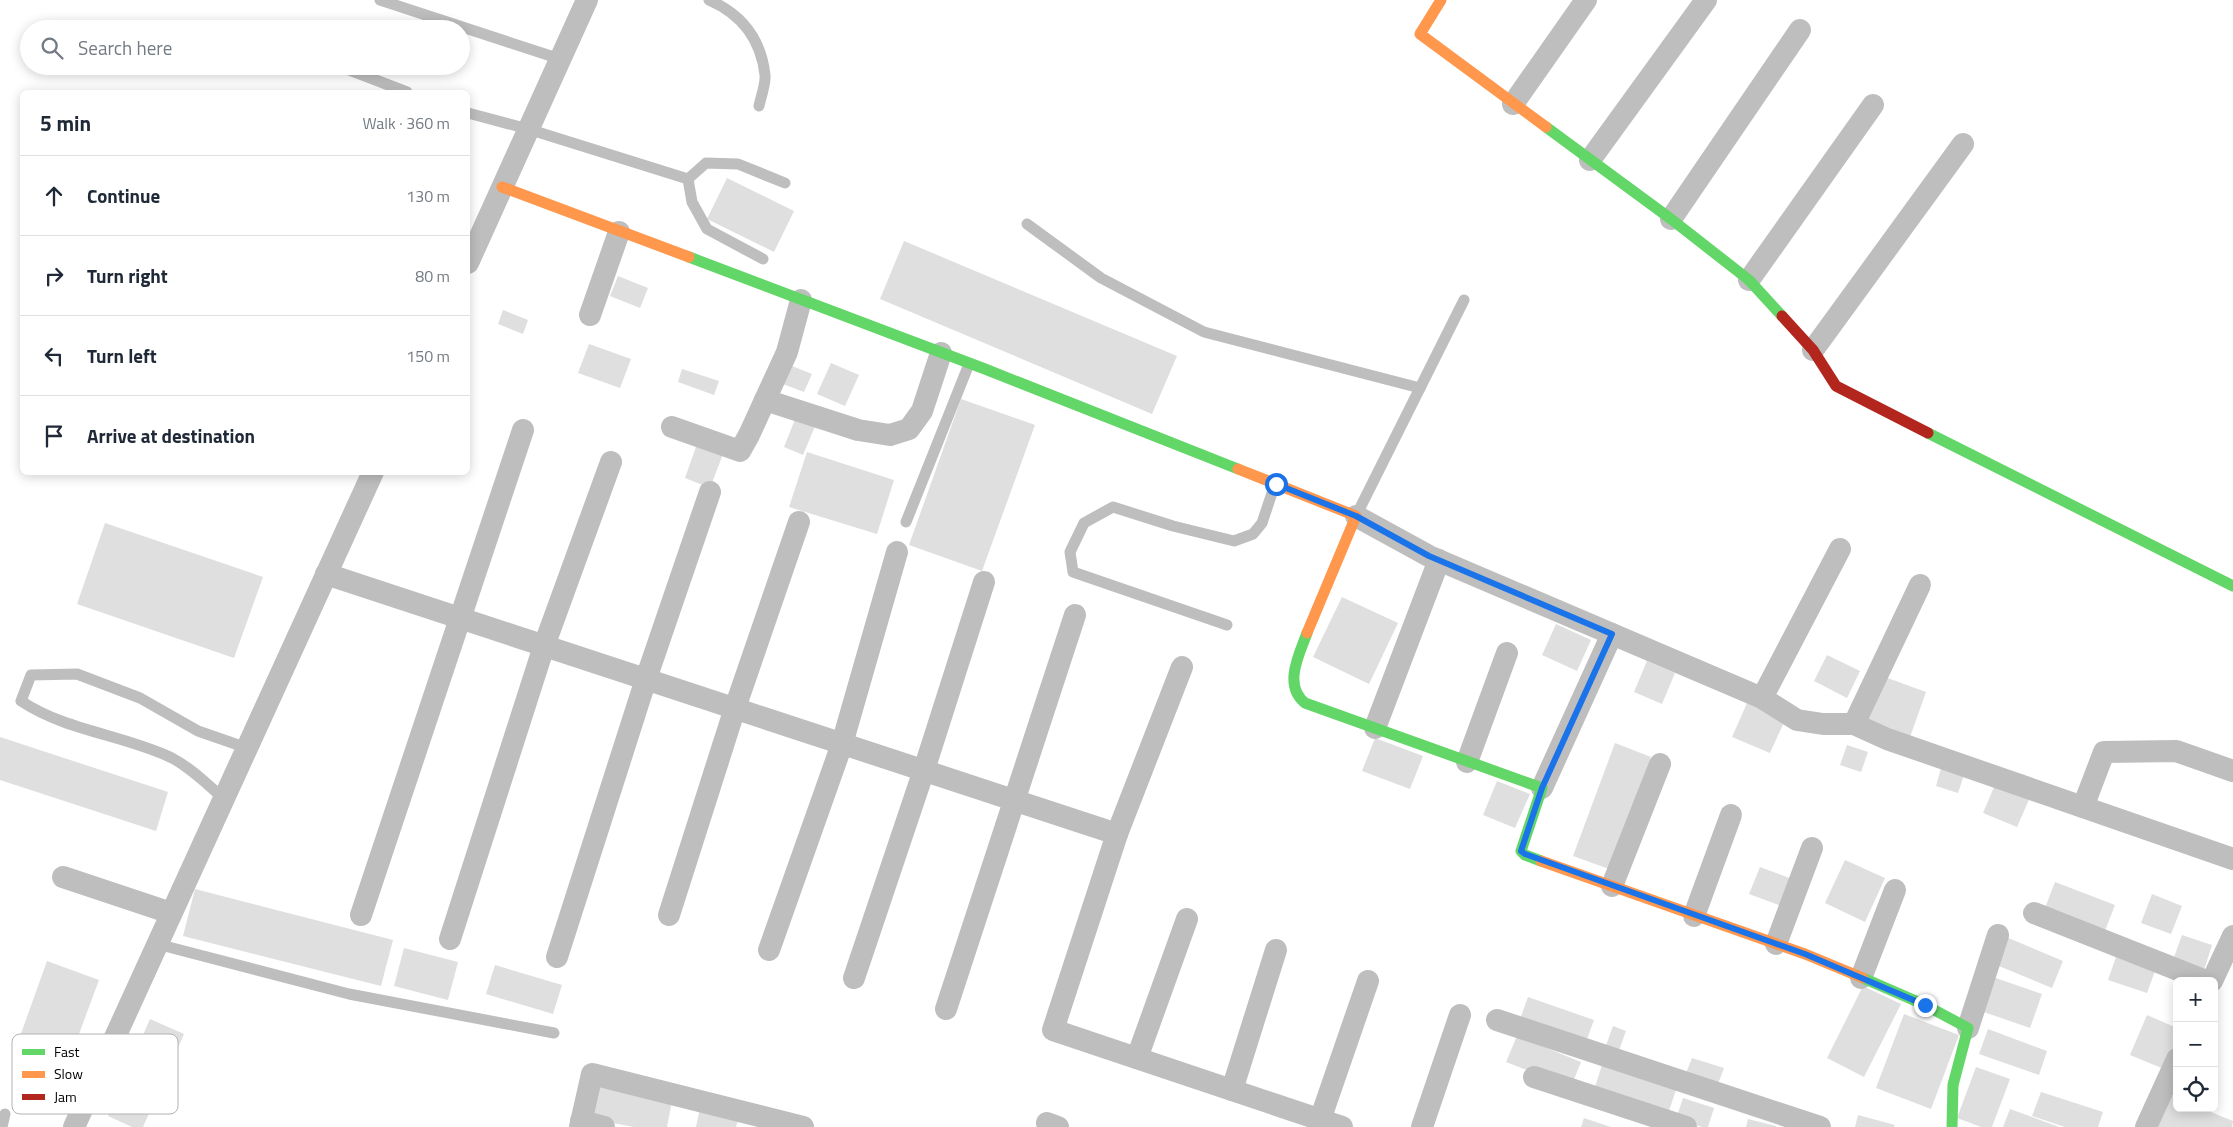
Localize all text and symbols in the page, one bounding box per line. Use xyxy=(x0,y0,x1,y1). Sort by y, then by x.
search box xyxy=(20,20,470,75)
text: Search here xyxy=(78,33,172,62)
icon: search xyxy=(38,34,66,62)
text: 5 min xyxy=(40,107,91,139)
text: Walk · 360 m xyxy=(362,111,450,135)
text: Continue xyxy=(87,181,160,210)
icon: ahead xyxy=(40,182,68,210)
text: 130 m xyxy=(406,184,450,208)
text: Turn right xyxy=(87,261,168,290)
icon: right xyxy=(40,262,68,290)
text: 80 m xyxy=(415,264,450,288)
text: Turn left xyxy=(87,341,157,370)
icon: left xyxy=(40,342,68,370)
text: 150 m xyxy=(406,344,450,368)
text: Arrive at destination xyxy=(87,421,255,450)
icon: arrive xyxy=(40,422,68,450)
route start xyxy=(1265,473,1288,496)
map controls xyxy=(2173,977,2218,1112)
button: + xyxy=(2173,977,2218,1022)
route end xyxy=(1914,994,1937,1017)
button: − xyxy=(2173,1022,2218,1067)
legend xyxy=(12,1034,178,1114)
text: Fast xyxy=(54,1041,79,1062)
text: Slow xyxy=(54,1063,83,1084)
button: locate xyxy=(2173,1067,2218,1112)
text: Jam xyxy=(54,1086,77,1107)

